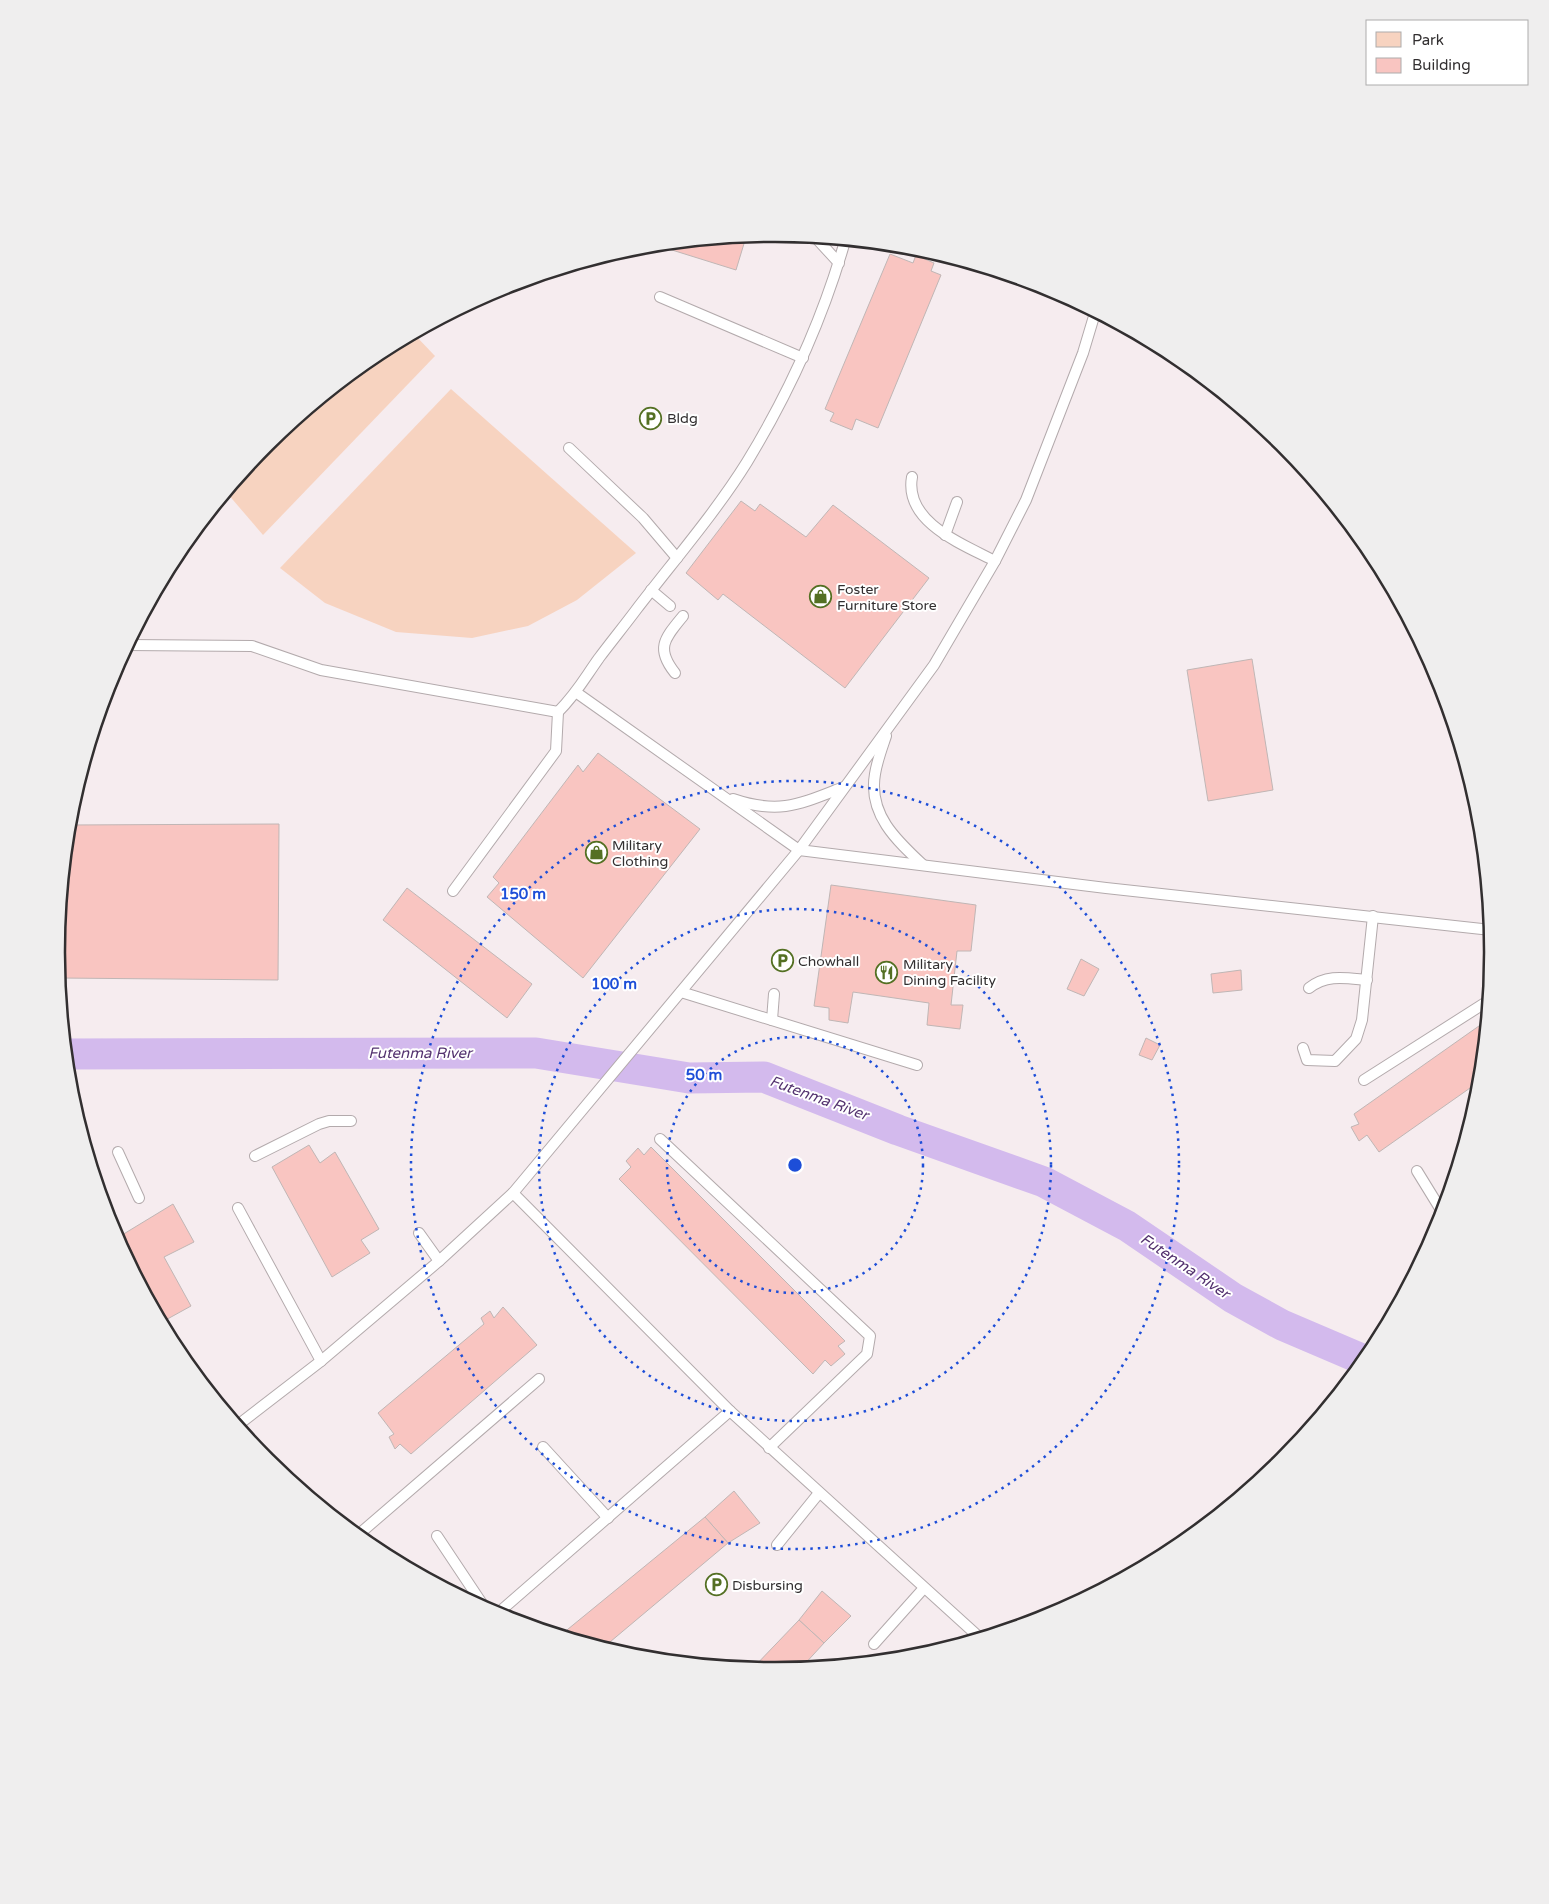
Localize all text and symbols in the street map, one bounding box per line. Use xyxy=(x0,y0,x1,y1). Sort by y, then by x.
legend xyxy=(1366,20,1529,85)
text: Park xyxy=(1412,31,1444,49)
text: Building xyxy=(1412,56,1471,74)
parking icon: Bldg xyxy=(639,406,663,430)
place label: Bldg xyxy=(667,410,698,427)
place label: Foster Furniture Store xyxy=(837,581,937,614)
shop icon: Foster Furniture Store xyxy=(809,585,833,609)
place label: Military Clothing xyxy=(612,837,668,870)
shop icon: Military Clothing xyxy=(584,841,608,865)
text: 150 m xyxy=(500,885,546,903)
parking icon: Chowhall xyxy=(770,949,794,973)
place label: Chowhall xyxy=(798,953,859,970)
place label: Military Dining Facility xyxy=(903,956,996,989)
restaurant icon: Military Dining Facility xyxy=(875,960,899,984)
text: 100 m xyxy=(591,975,637,993)
water label: Futenma River xyxy=(368,1044,474,1062)
text: 50 m xyxy=(686,1066,722,1084)
water label: Futenma River xyxy=(767,1072,873,1125)
centre of rings xyxy=(786,1156,804,1174)
water label: Futenma River xyxy=(1137,1230,1235,1304)
parking icon: Disbursing xyxy=(704,1573,728,1597)
place label: Disbursing xyxy=(732,1577,803,1594)

